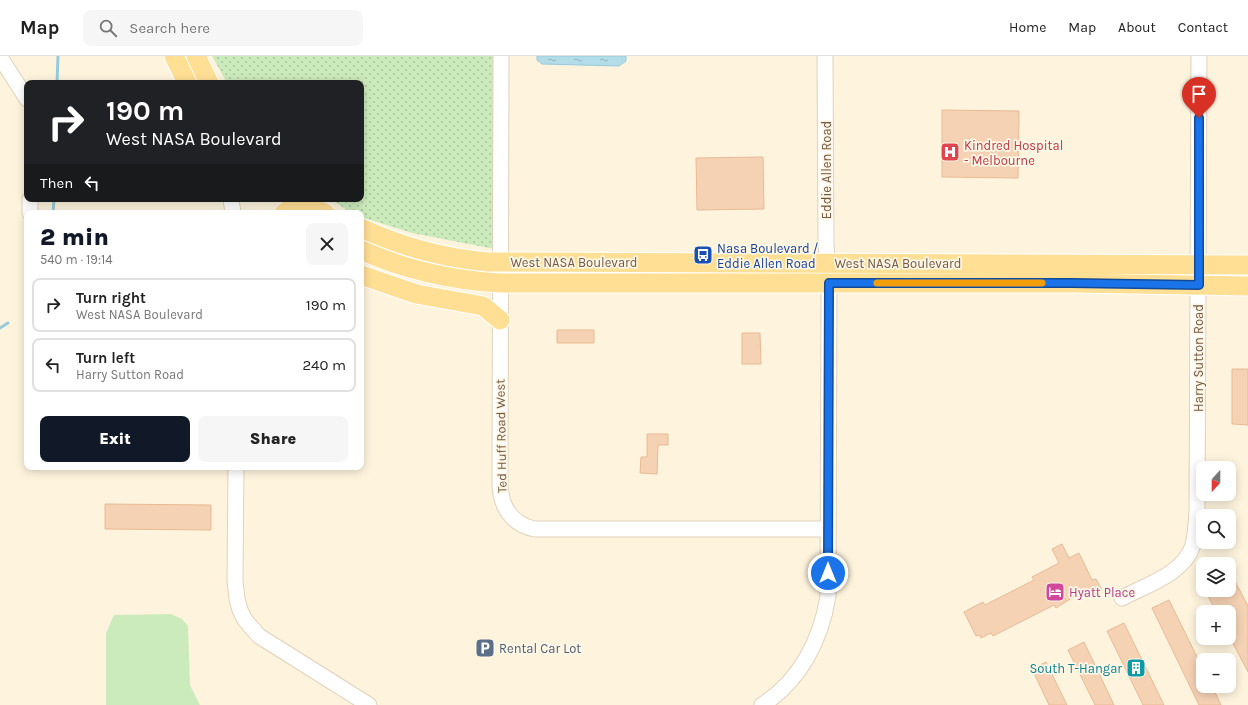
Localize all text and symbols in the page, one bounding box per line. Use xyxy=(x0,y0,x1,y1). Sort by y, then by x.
search box xyxy=(83,10,363,46)
text: Map xyxy=(20,17,59,39)
icon: search xyxy=(97,17,119,39)
text: Search here xyxy=(129,19,210,37)
text: Home xyxy=(1009,19,1046,36)
text: Map xyxy=(1068,19,1096,36)
text: About xyxy=(1118,19,1156,36)
text: Contact xyxy=(1178,19,1228,36)
pin xyxy=(1182,77,1216,118)
icon: arrive xyxy=(1188,83,1210,105)
text: 190 m xyxy=(106,94,184,127)
icon: right xyxy=(40,96,92,148)
street label: Eddie Allen Road xyxy=(819,121,834,219)
text: West NASA Boulevard xyxy=(106,128,282,150)
place label: Kindred Hospital - Melbourne xyxy=(964,138,1063,168)
hospital icon: Kindred Hospital - Melbourne xyxy=(939,141,961,163)
icon: left xyxy=(81,172,103,194)
text: Then xyxy=(40,174,73,192)
text: 2 min xyxy=(40,223,109,251)
button: close xyxy=(306,223,348,265)
place label: Nasa Boulevard / Eddie Allen Road xyxy=(717,241,819,271)
bus stop icon: Nasa Boulevard / Eddie Allen Road xyxy=(692,244,714,266)
text: 540 m · 19:14 xyxy=(40,252,112,267)
street label: West NASA Boulevard xyxy=(511,255,637,270)
street label: West NASA Boulevard xyxy=(835,256,961,271)
text: Turn right xyxy=(76,289,146,307)
icon: right xyxy=(42,294,64,316)
text: 190 m xyxy=(306,296,346,314)
street label: Harry Sutton Road xyxy=(1191,304,1206,412)
text: West NASA Boulevard xyxy=(76,307,203,322)
text: Turn left xyxy=(76,349,135,367)
icon: left xyxy=(42,354,64,376)
text: 240 m xyxy=(302,356,346,374)
text: Harry Sutton Road xyxy=(76,367,184,382)
street label: Ted Huff Road West xyxy=(493,379,509,493)
button: Exit xyxy=(40,416,190,462)
button: Share xyxy=(198,416,348,462)
north arrow xyxy=(1196,461,1236,501)
map controls xyxy=(1196,461,1236,693)
button: search xyxy=(1196,509,1236,549)
position arrow xyxy=(807,552,849,594)
button: layers xyxy=(1196,557,1236,597)
hotel icon: Hyatt Place xyxy=(1044,581,1066,603)
place label: Hyatt Place xyxy=(1069,585,1135,600)
button: + xyxy=(1196,605,1236,645)
parking icon: Rental Car Lot xyxy=(474,637,496,659)
place label: Rental Car Lot xyxy=(499,641,581,656)
button: − xyxy=(1196,653,1236,693)
building icon: South T-Hangar xyxy=(1125,657,1147,679)
place label: South T-Hangar xyxy=(1029,661,1122,676)

